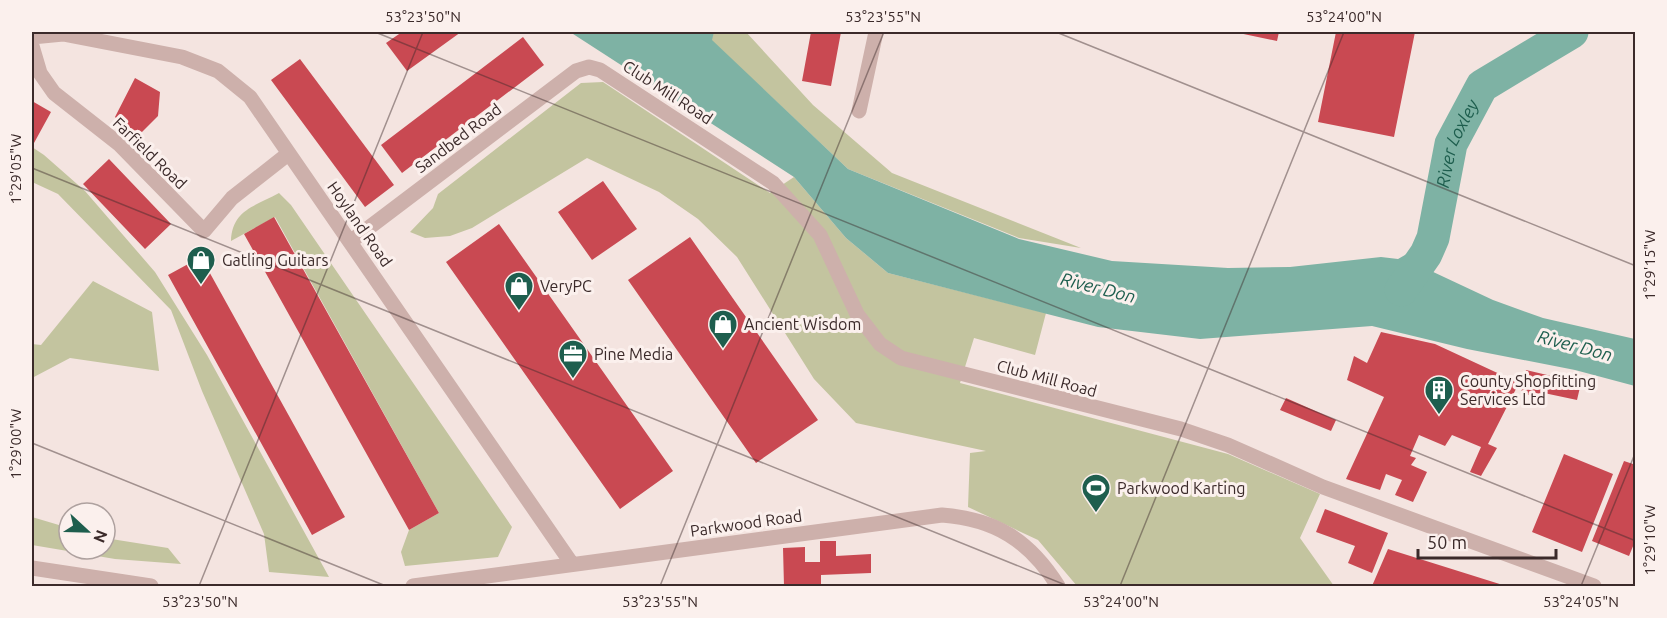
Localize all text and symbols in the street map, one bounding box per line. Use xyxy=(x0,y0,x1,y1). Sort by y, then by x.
text: 53°23'50"N xyxy=(385,8,461,25)
text: 53°23'55"N xyxy=(845,8,921,25)
text: 53°24'00"N xyxy=(1306,8,1382,25)
street label: Club Mill Road xyxy=(620,56,716,128)
water label: River Loxley xyxy=(1432,96,1482,189)
street label: Sandbed Road xyxy=(411,100,505,176)
street label: Farfield Road xyxy=(110,114,190,192)
text: 1°29'05"W xyxy=(7,133,24,204)
street label: Hoyland Road xyxy=(324,178,396,270)
text: 1°29'15"W xyxy=(1641,229,1658,300)
shop icon: Gatling Guitars xyxy=(185,244,217,286)
place label: Gatling Guitars xyxy=(222,251,328,269)
water label: River Don xyxy=(1059,268,1138,306)
shop icon: VeryPC xyxy=(503,270,535,312)
place label: VeryPC xyxy=(540,277,592,295)
shop icon: Ancient Wisdom xyxy=(707,308,739,350)
place label: Ancient Wisdom xyxy=(744,315,861,333)
water label: River Don xyxy=(1536,325,1615,365)
office icon: Pine Media xyxy=(557,338,589,380)
place label: Pine Media xyxy=(594,345,673,363)
street label: Club Mill Road xyxy=(995,356,1099,400)
place label: County Shopfitting Services Ltd xyxy=(1460,372,1596,408)
building icon: County Shopfitting Services Ltd xyxy=(1423,374,1455,416)
text: 1°29'00"W xyxy=(7,408,24,479)
sports icon: Parkwood Karting xyxy=(1080,472,1112,514)
place label: Parkwood Karting xyxy=(1117,479,1246,497)
north arrow xyxy=(57,501,117,561)
text: 1°29'10"W xyxy=(1641,504,1658,575)
street label: Parkwood Road xyxy=(689,506,803,540)
scale bar xyxy=(1418,522,1556,560)
text: N xyxy=(90,528,111,546)
text: 50 m xyxy=(1427,532,1467,552)
text: 53°23'50"N xyxy=(162,593,238,610)
text: 53°23'55"N xyxy=(622,593,698,610)
text: 53°24'00"N xyxy=(1083,593,1159,610)
text: 53°24'05"N xyxy=(1543,593,1619,610)

